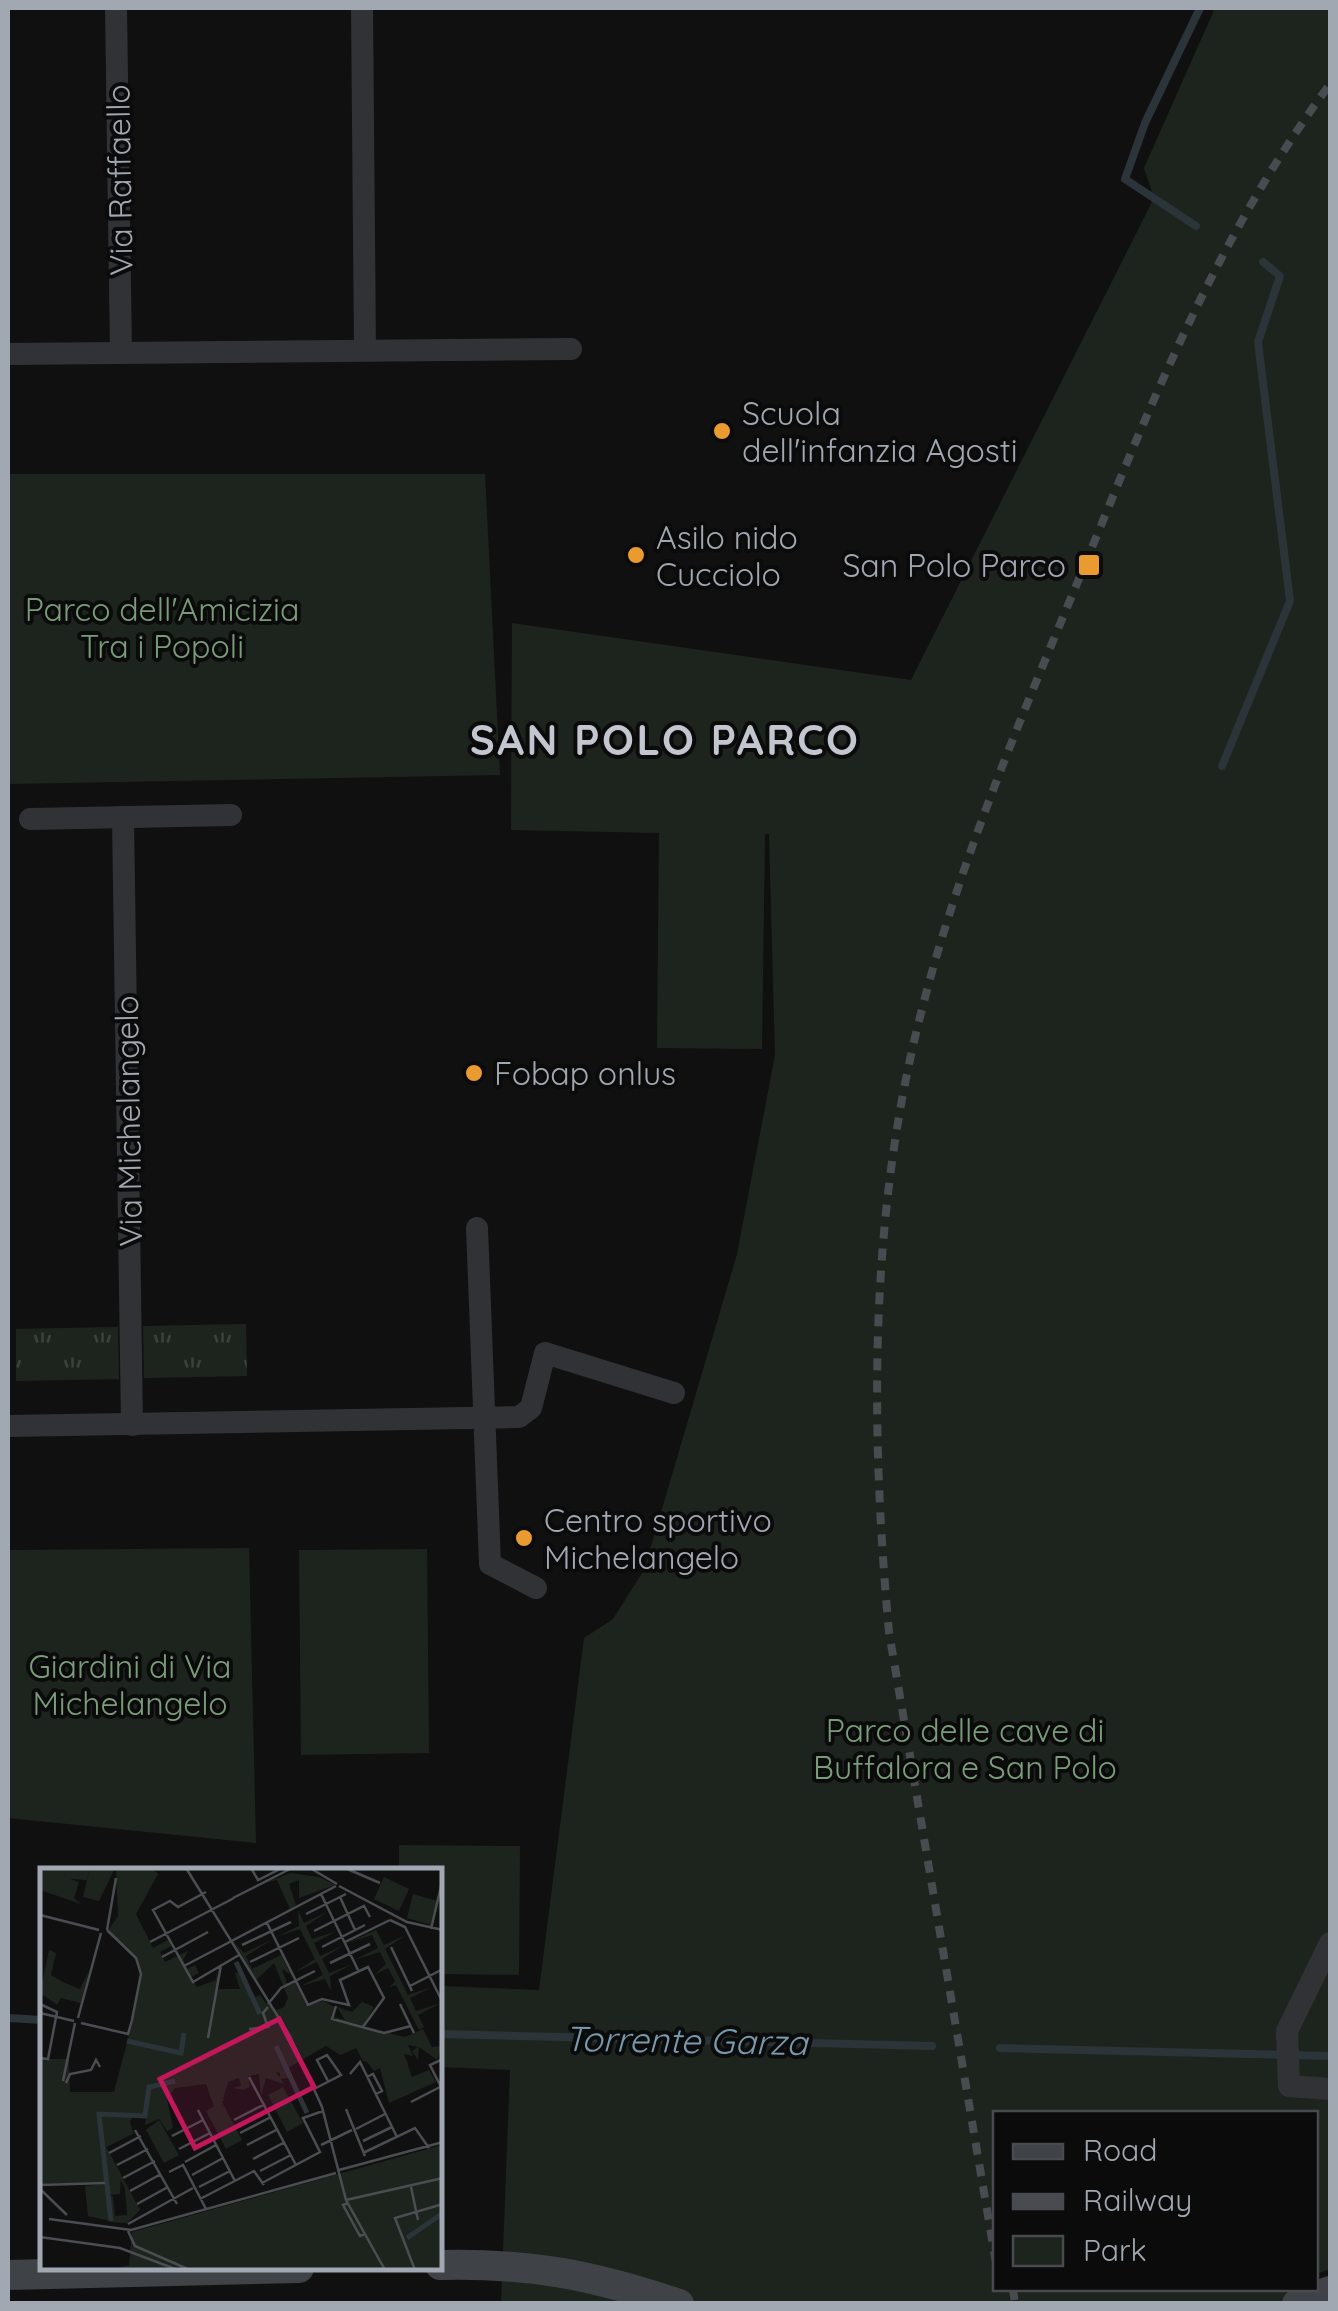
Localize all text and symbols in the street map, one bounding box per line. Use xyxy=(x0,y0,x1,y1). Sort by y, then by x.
street label: Via Raffaello xyxy=(97,84,141,276)
place label: Scuola dell'infanzia Agosti xyxy=(742,393,1018,470)
marker: Scuola dell'infanzia Agosti xyxy=(711,420,733,442)
place label: Asilo nido Cucciolo xyxy=(656,517,798,594)
marker: Asilo nido Cucciolo xyxy=(625,544,647,566)
place label: San Polo Parco xyxy=(842,545,1066,585)
marker: San Polo Parco xyxy=(1076,552,1102,578)
park label: Parco dell'Amicizia Tra i Popoli xyxy=(25,589,299,666)
district label: SAN POLO PARCO xyxy=(470,713,860,766)
street label: Via Michelangelo xyxy=(106,995,150,1247)
place label: Fobap onlus xyxy=(494,1053,676,1093)
marker: Fobap onlus xyxy=(463,1062,485,1084)
place label: Centro sportivo Michelangelo xyxy=(544,1500,772,1577)
marker: Centro sportivo Michelangelo xyxy=(513,1527,535,1549)
park label: Giardini di Via Michelangelo xyxy=(29,1646,231,1723)
park label: Parco delle cave di Buffalora e San Polo xyxy=(813,1710,1117,1787)
inset map xyxy=(40,1868,442,2271)
water label: Torrente Garza xyxy=(564,2016,810,2064)
legend xyxy=(993,2111,1318,2291)
text: Road xyxy=(1083,2131,1157,2169)
text: Railway xyxy=(1083,2181,1192,2219)
text: Park xyxy=(1083,2231,1147,2269)

